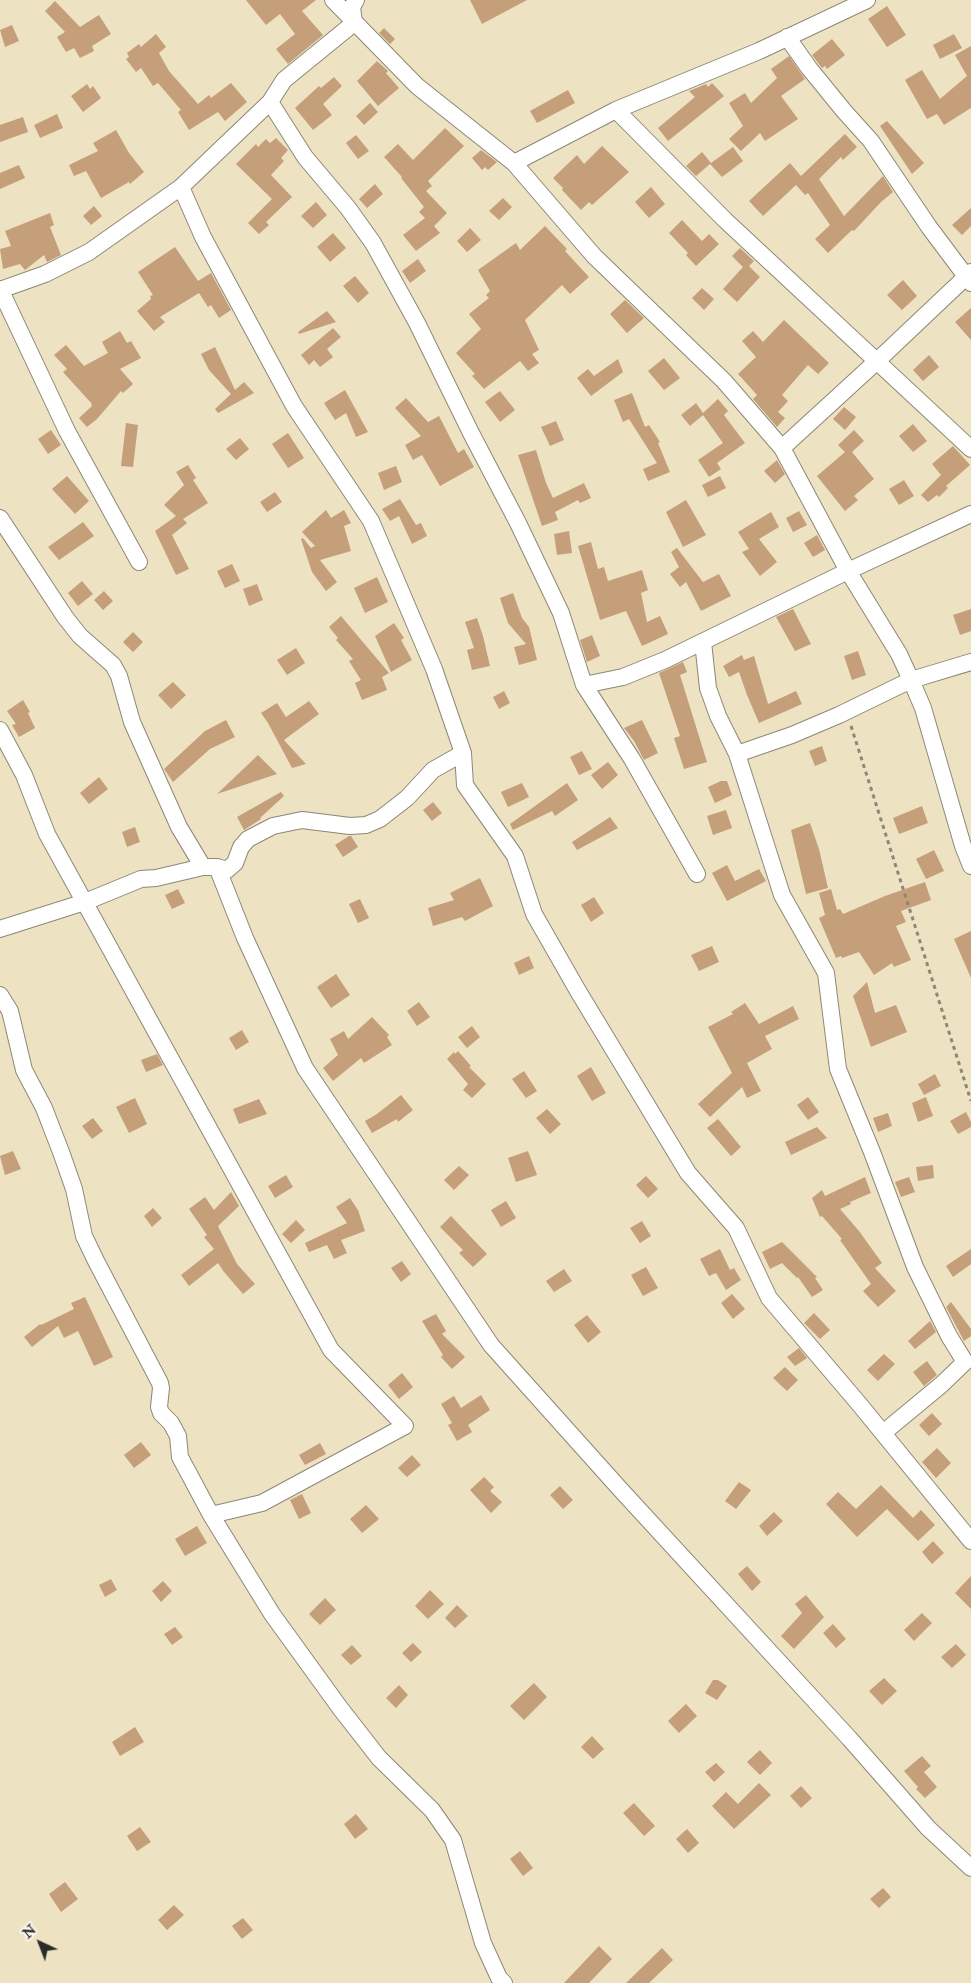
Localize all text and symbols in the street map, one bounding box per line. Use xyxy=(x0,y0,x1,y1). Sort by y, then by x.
north arrow xyxy=(15,1918,65,1968)
text: N xyxy=(19,1921,40,1942)

